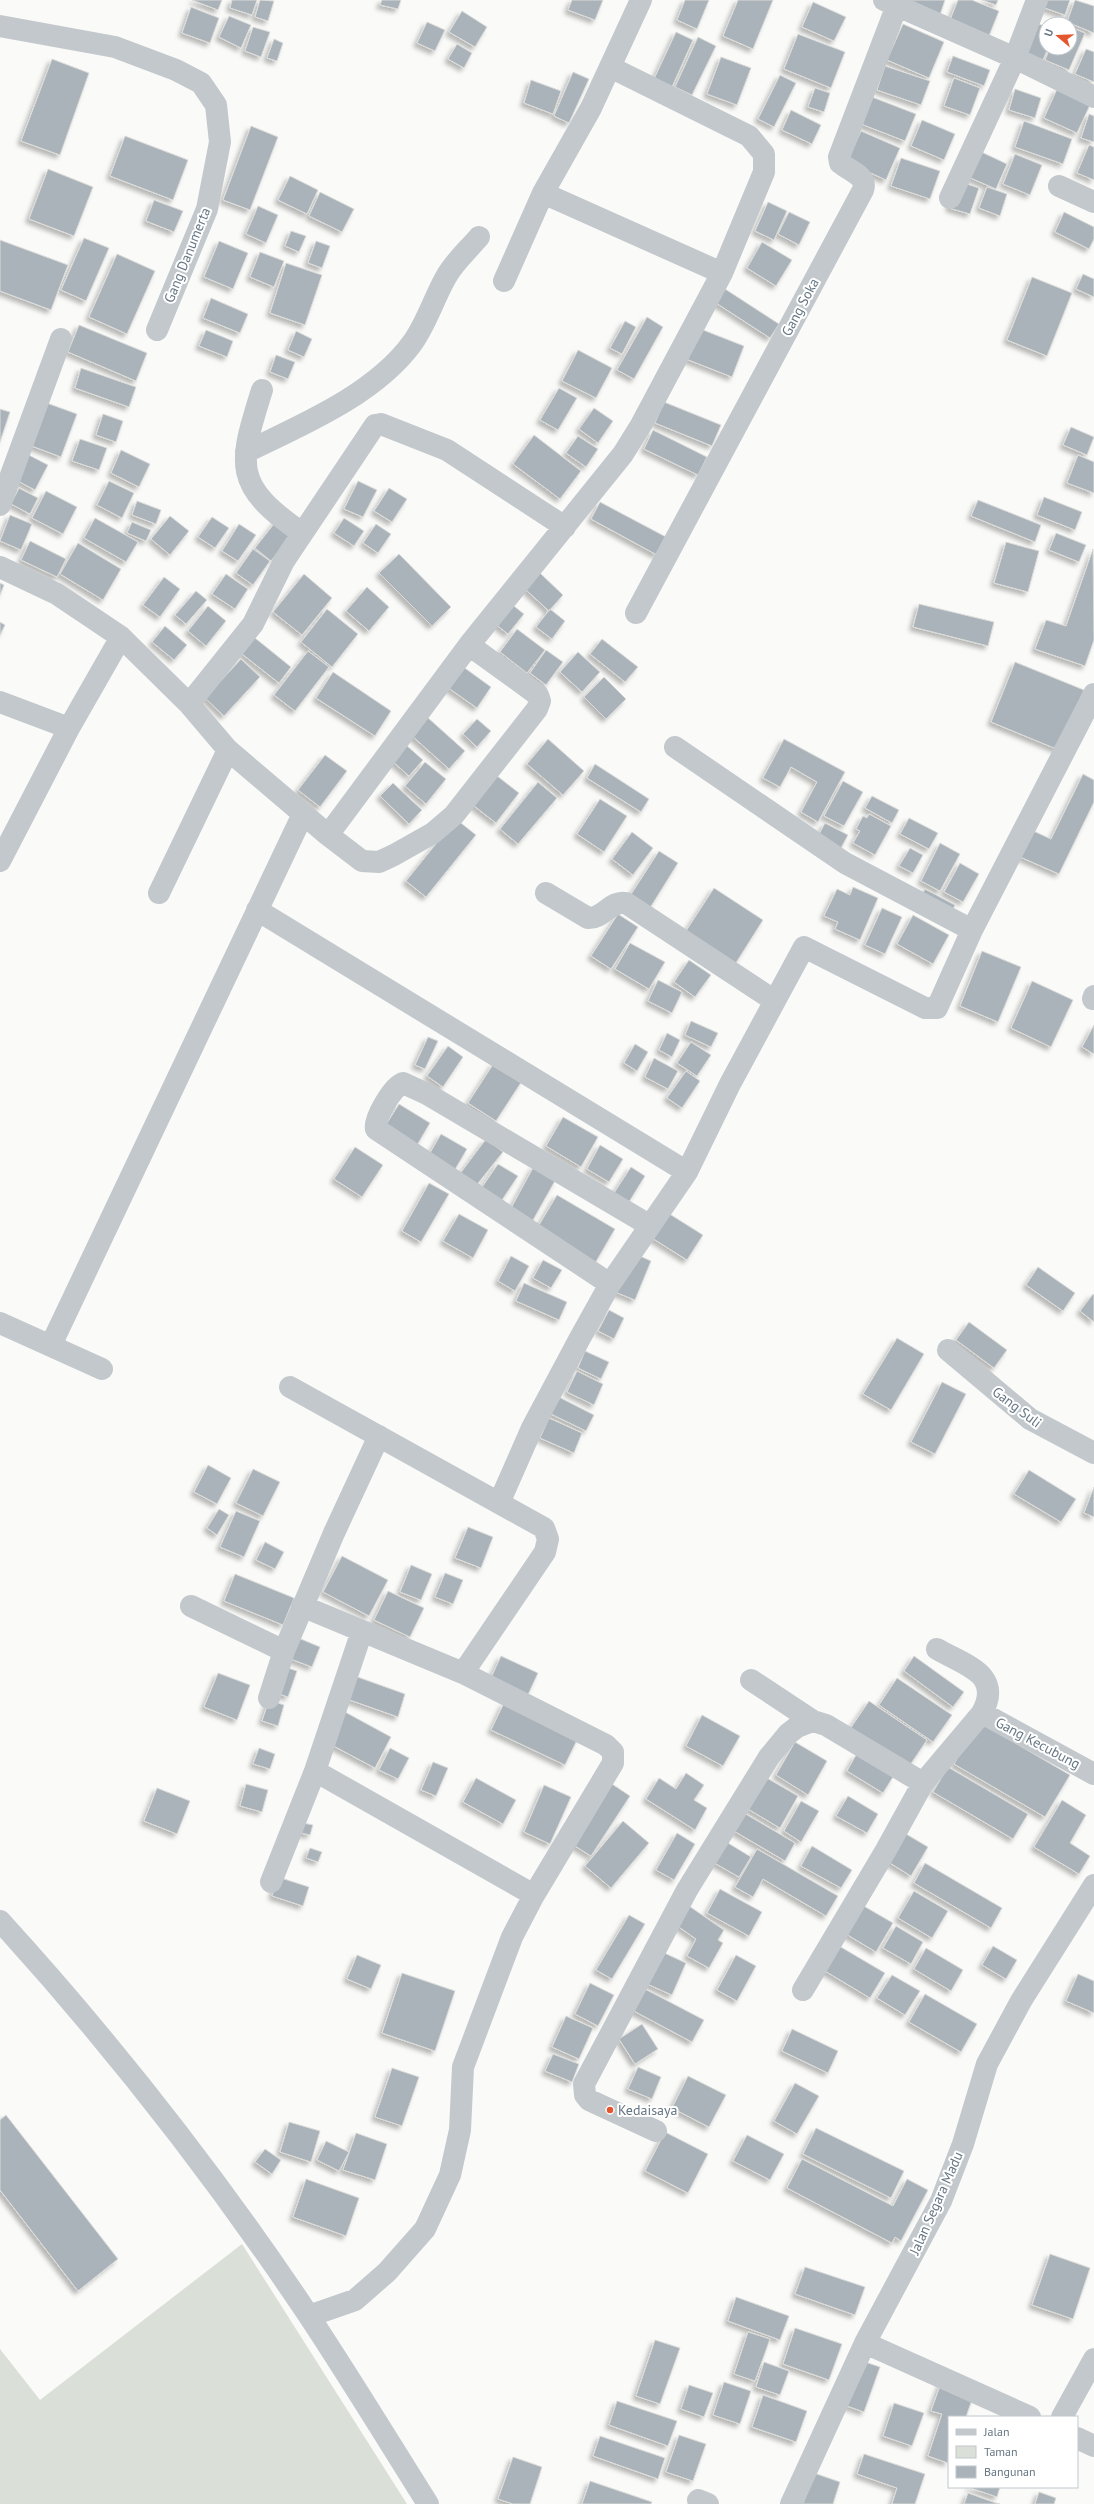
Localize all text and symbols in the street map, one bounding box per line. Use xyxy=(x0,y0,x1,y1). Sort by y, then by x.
north arrow xyxy=(1038,16,1078,56)
text: U xyxy=(1041,27,1056,38)
street label: Gang Danumerta xyxy=(160,205,214,305)
street label: Gang Soka xyxy=(777,275,823,339)
street label: Gang Suli xyxy=(989,1383,1045,1431)
street label: Gang Kecubung xyxy=(993,1713,1083,1773)
place label: Kedaisaya xyxy=(618,2101,678,2119)
marker: Kedaisaya xyxy=(605,2105,615,2115)
street label: Jalan Segara Madu xyxy=(905,2149,967,2258)
legend xyxy=(948,2416,1078,2488)
text: Jalan xyxy=(983,2424,1009,2439)
text: Taman xyxy=(984,2444,1018,2459)
text: Bangunan xyxy=(984,2464,1036,2479)

